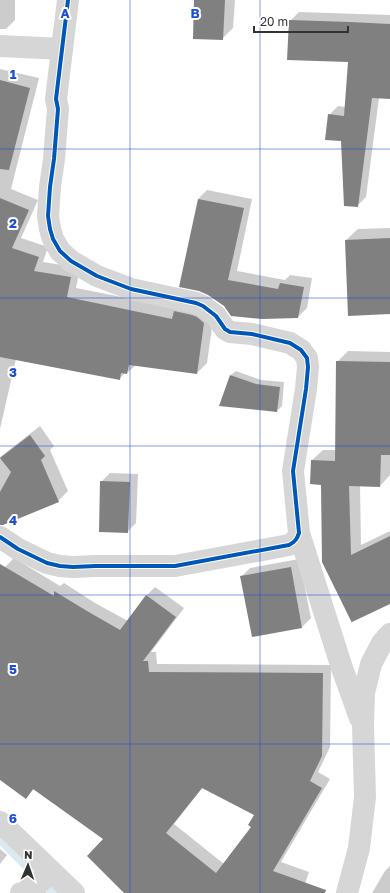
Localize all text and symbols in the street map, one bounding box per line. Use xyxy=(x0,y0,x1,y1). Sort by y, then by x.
text: A xyxy=(60,5,70,21)
text: B xyxy=(190,5,200,21)
scale bar xyxy=(254,8,348,34)
text: 20 m xyxy=(260,14,288,29)
text: 1 xyxy=(10,66,17,82)
text: 2 xyxy=(9,215,17,231)
text: 3 xyxy=(9,364,17,380)
text: 4 xyxy=(9,512,17,528)
text: 5 xyxy=(9,661,17,677)
text: 6 xyxy=(9,810,17,826)
north arrow xyxy=(8,845,48,885)
text: N xyxy=(24,848,33,861)

